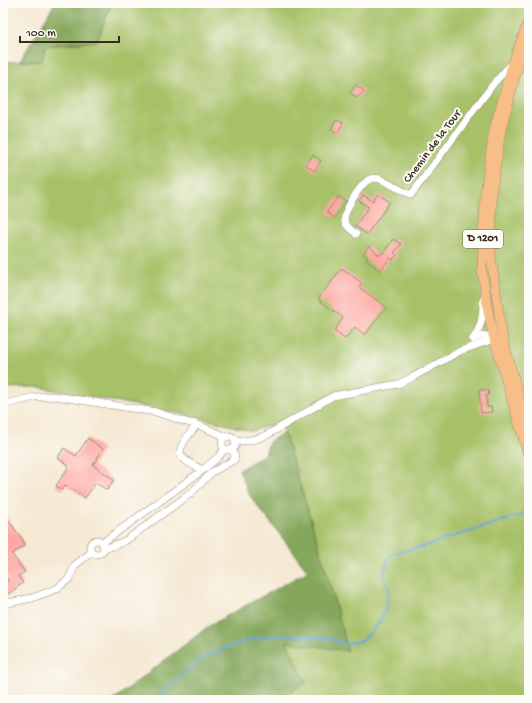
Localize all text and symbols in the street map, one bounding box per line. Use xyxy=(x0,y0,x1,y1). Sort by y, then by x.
scale bar xyxy=(20,18,119,44)
text: 100 m xyxy=(25,27,56,41)
street label: Chemin de la Tour xyxy=(401,106,466,186)
road number: D 1201 xyxy=(463,230,503,248)

